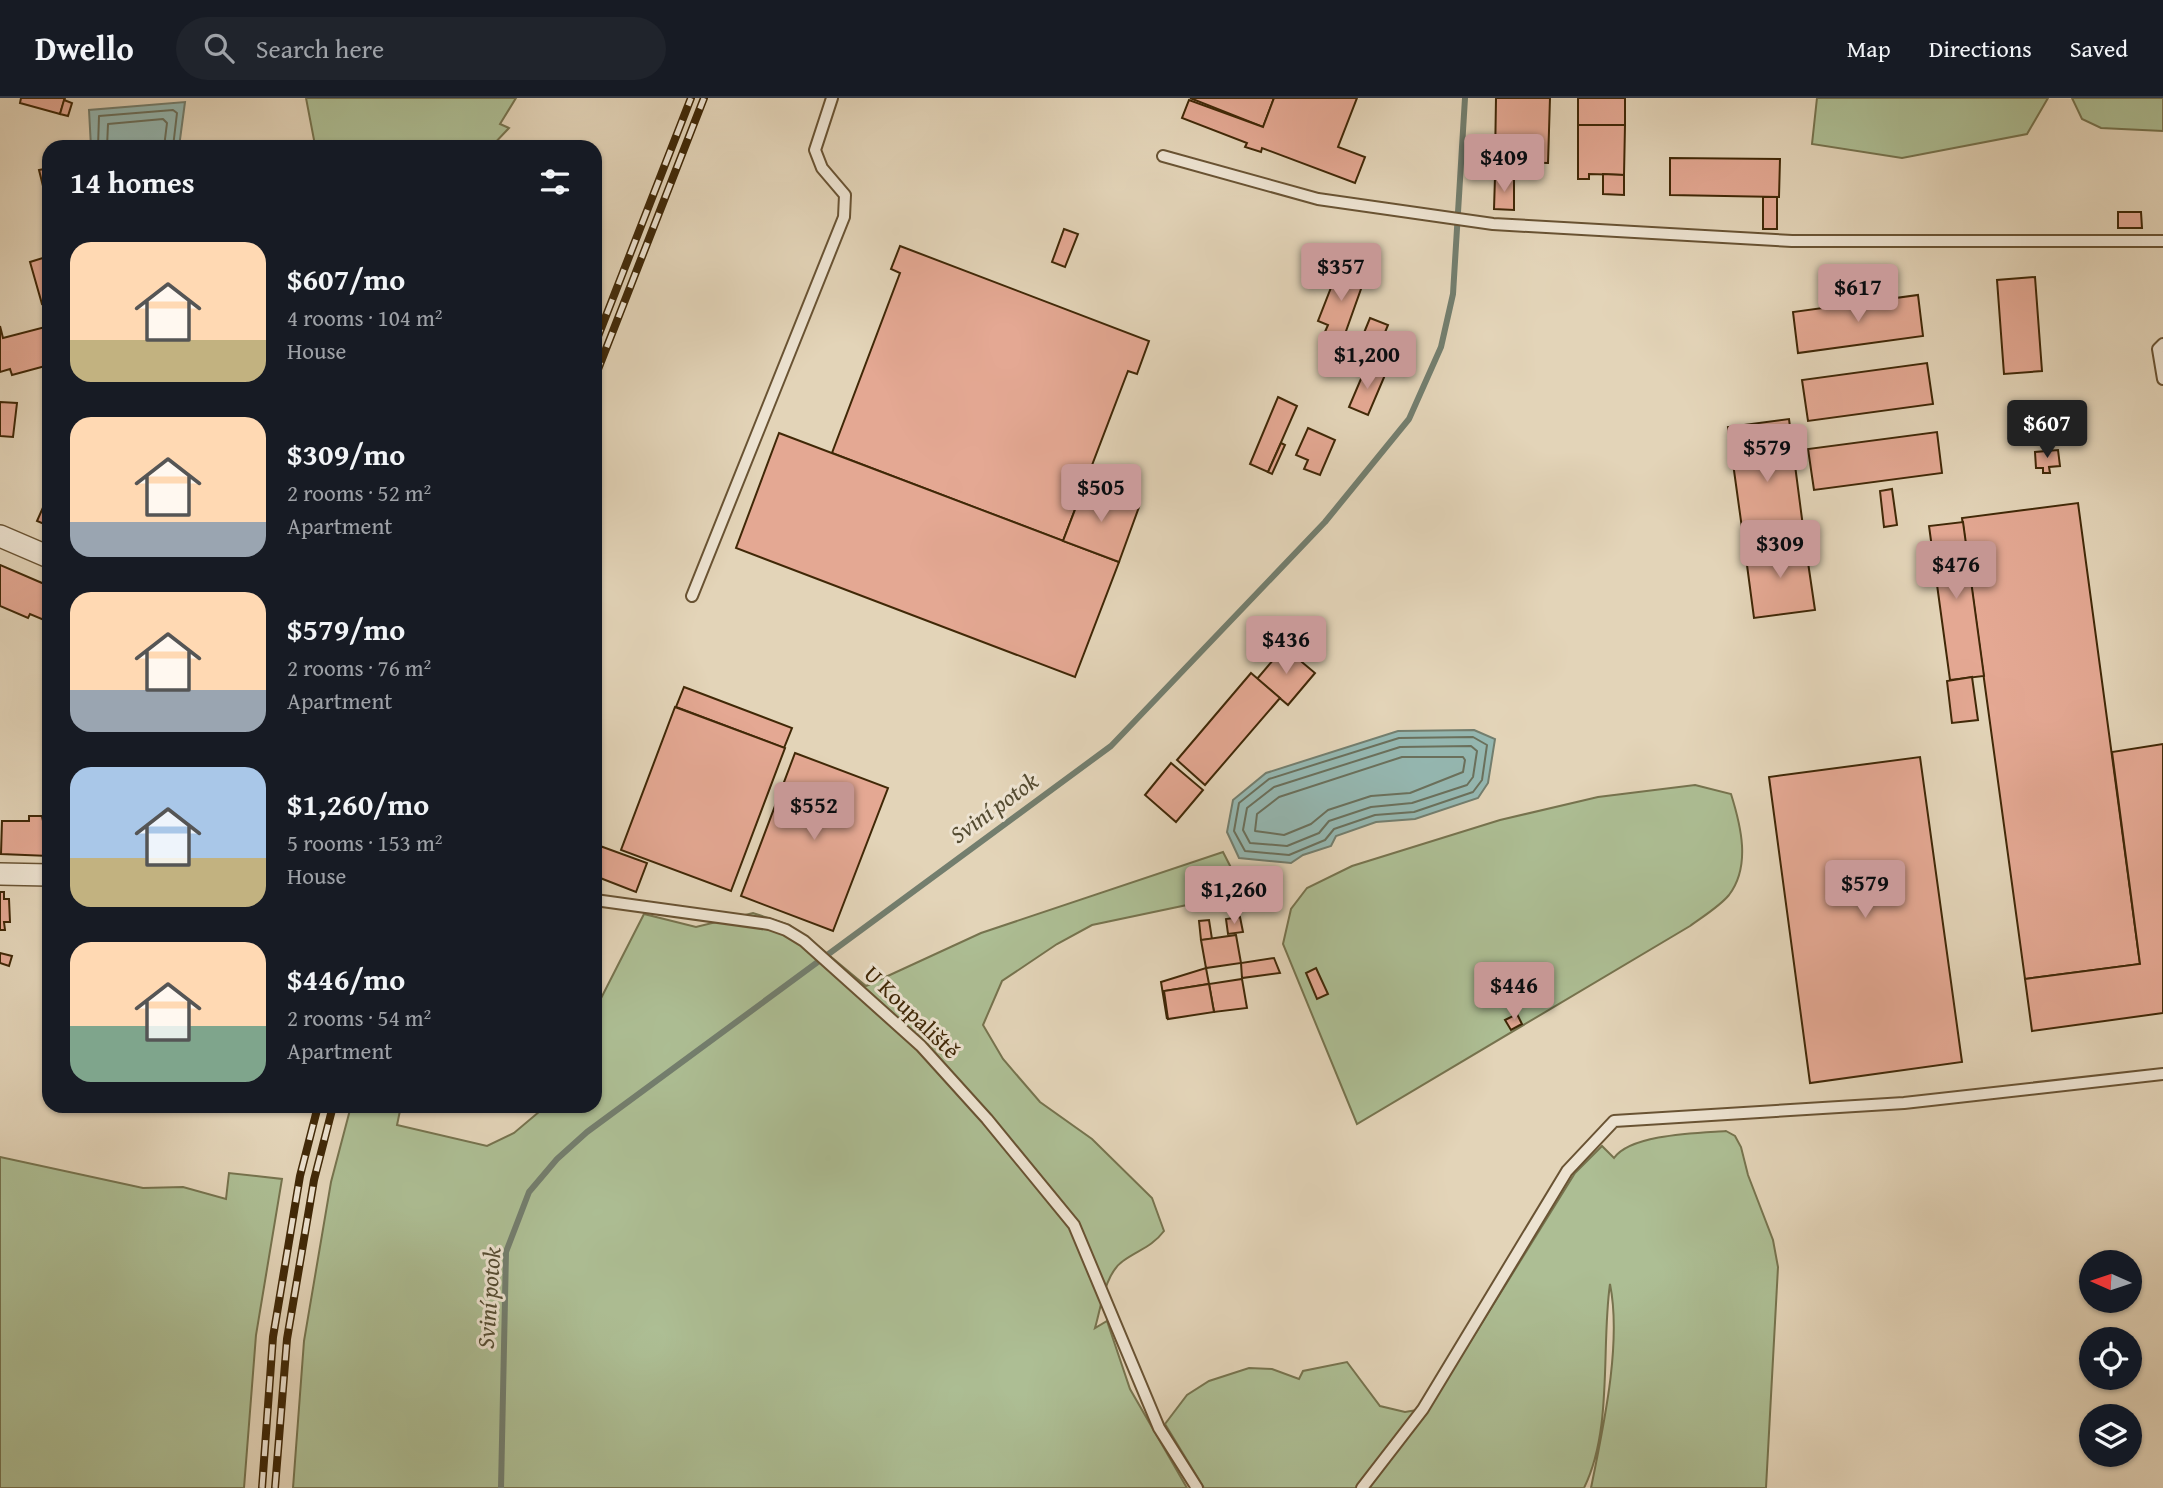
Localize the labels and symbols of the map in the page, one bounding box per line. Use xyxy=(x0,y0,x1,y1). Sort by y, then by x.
pin: $409 xyxy=(1463,134,1545,194)
pin: $357 xyxy=(1300,244,1382,303)
pin: $617 xyxy=(1817,264,1899,324)
pin: $1,200 xyxy=(1310,331,1424,391)
pin: $607 xyxy=(2006,400,2088,460)
pin: $579 xyxy=(1726,424,1808,484)
pin: $505 xyxy=(1060,464,1142,524)
pin: $309 xyxy=(1739,520,1821,580)
pin: $476 xyxy=(1915,542,1997,601)
pin: $436 xyxy=(1245,616,1327,676)
water label: Sviní potok xyxy=(942,764,1045,852)
pin: $552 xyxy=(773,782,855,842)
pin: $579 xyxy=(1824,860,1906,920)
pin: $1,260 xyxy=(1177,866,1291,926)
street label: U Koupaliště xyxy=(857,957,968,1066)
pin: $446 xyxy=(1473,962,1555,1022)
water label: Sviní potok xyxy=(467,1246,510,1350)
north arrow xyxy=(2079,1250,2142,1312)

